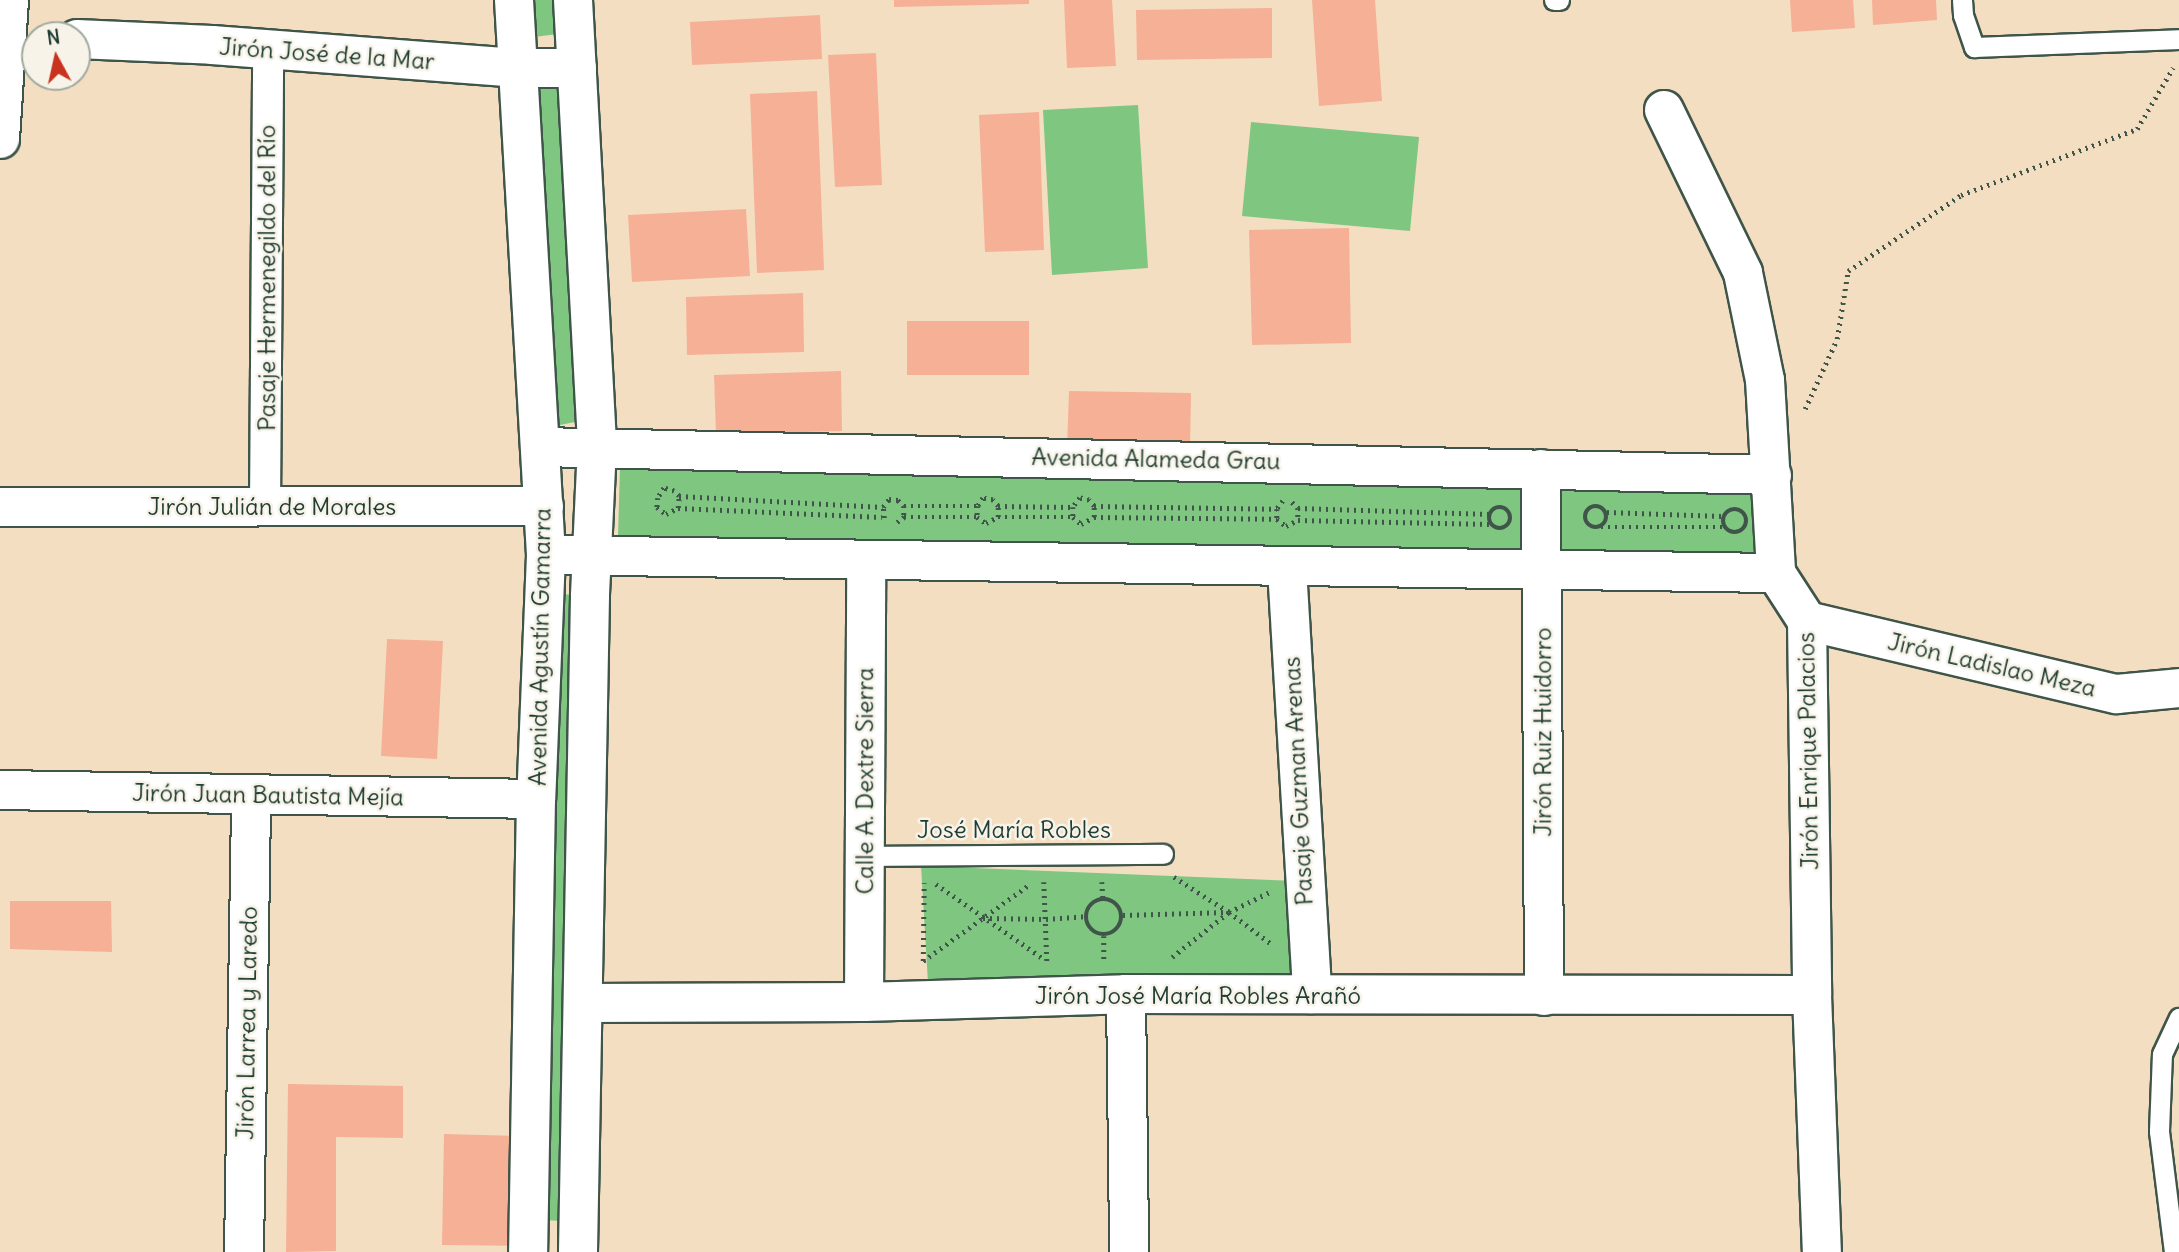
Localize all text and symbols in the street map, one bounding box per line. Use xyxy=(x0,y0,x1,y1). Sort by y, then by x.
north arrow xyxy=(21,21,91,91)
text: N xyxy=(45,24,62,50)
street label: Jirón José de la Mar xyxy=(218,32,436,76)
street label: Pasaje Hermenegildo del Río xyxy=(253,125,281,431)
street label: Avenida Alameda Grau xyxy=(1031,442,1281,476)
street label: Jirón Julián de Morales xyxy=(148,493,396,521)
street label: Avenida Agustín Gamarra xyxy=(523,508,557,786)
street label: Jirón Ruiz Huidorro xyxy=(1529,627,1557,837)
street label: Jirón Ladislao Meza xyxy=(1885,627,2099,703)
street label: Jirón Enrique Palacios xyxy=(1792,632,1824,870)
street label: Pasaje Guzman Arenas xyxy=(1277,656,1319,906)
street label: Calle A. Dextre Sierra xyxy=(851,667,879,895)
street label: Jirón Juan Bautista Mejía xyxy=(132,778,404,812)
street label: José María Robles xyxy=(917,816,1111,844)
street label: Jirón Larrea y Laredo xyxy=(231,906,263,1140)
street label: Jirón José María Robles Arañó xyxy=(1035,982,1361,1010)

